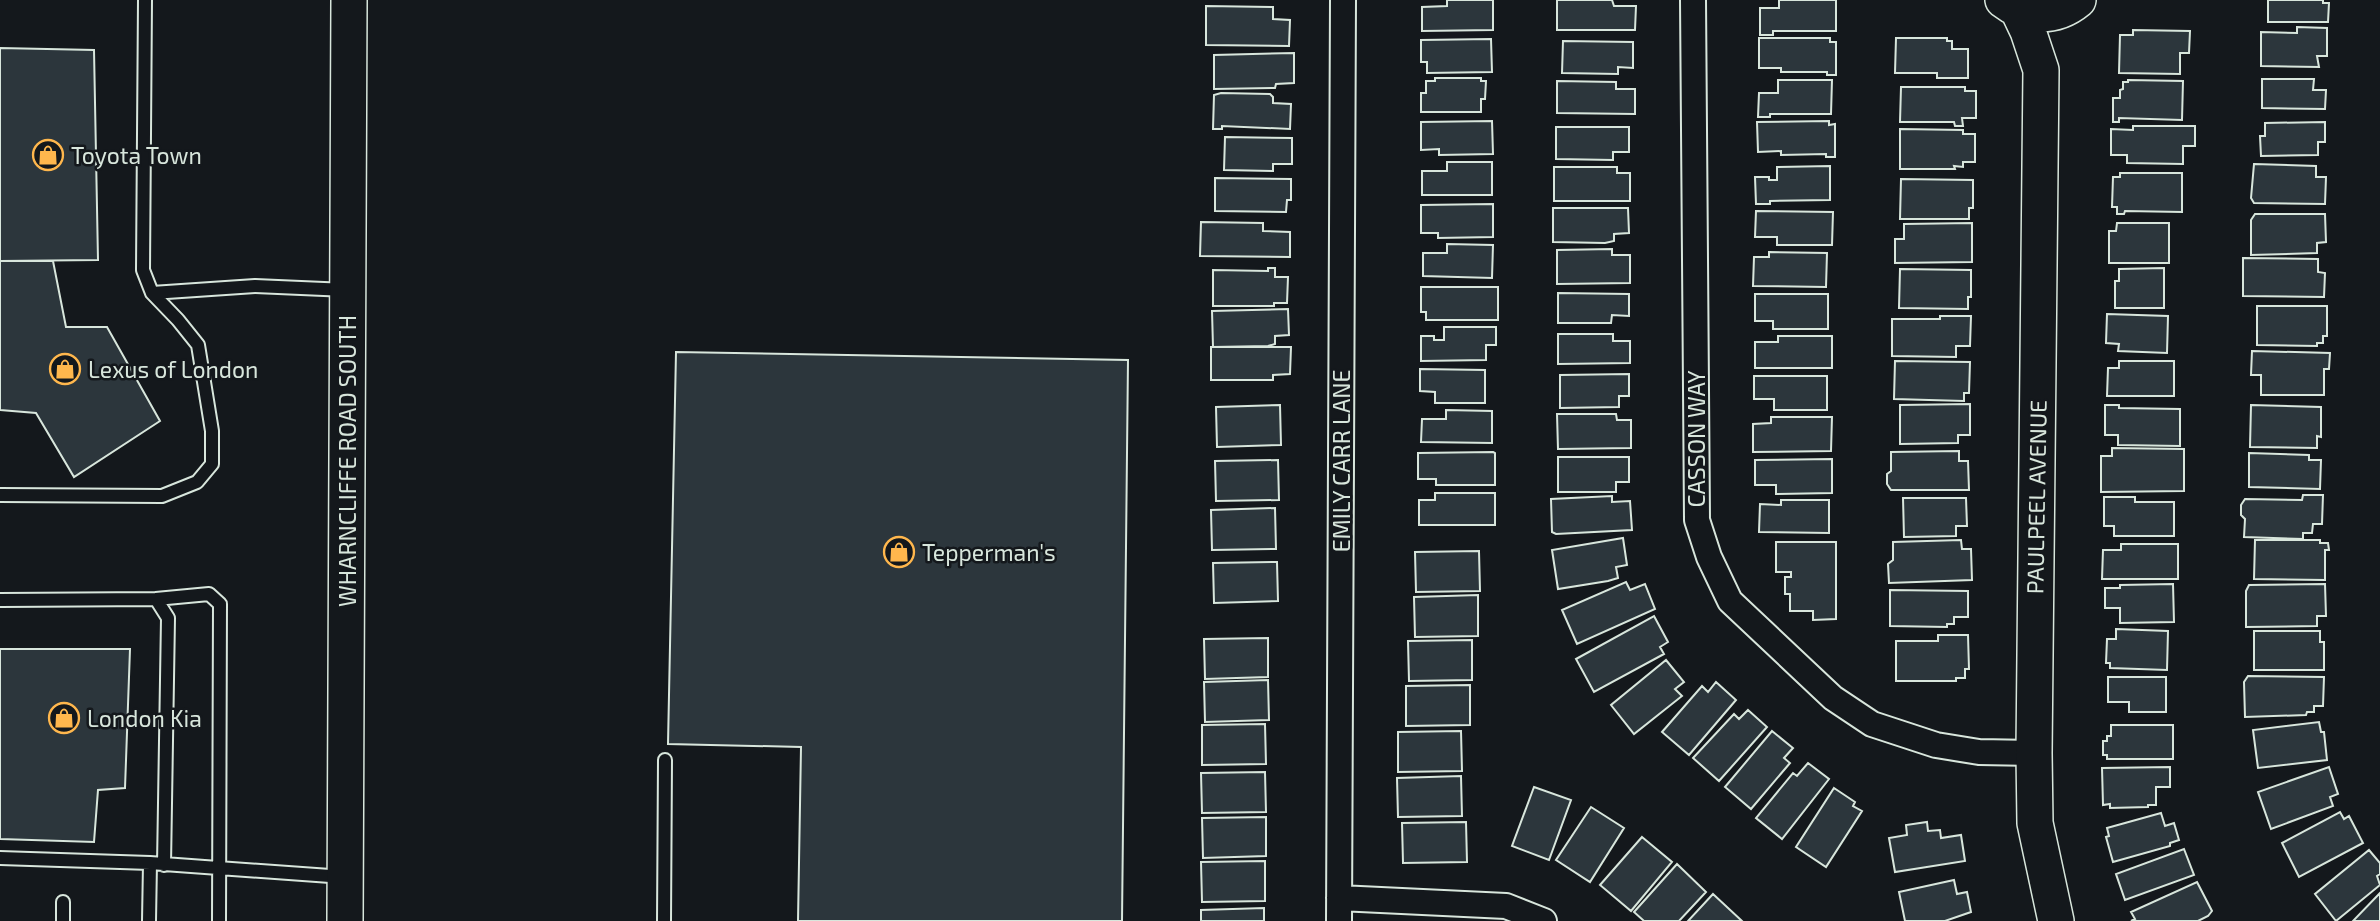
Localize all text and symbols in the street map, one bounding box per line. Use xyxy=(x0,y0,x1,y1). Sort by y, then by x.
shop icon: Toyota Town xyxy=(31,138,65,172)
place label: Toyota Town xyxy=(71,141,202,169)
street label: WHARNCLIFFE ROAD SOUTH xyxy=(333,315,361,607)
shop icon: Lexus of London xyxy=(48,352,82,386)
place label: Lexus of London xyxy=(88,355,258,383)
street label: EMILY CARR LANE xyxy=(1327,370,1355,552)
street label: CASSON WAY xyxy=(1682,370,1710,508)
street label: PAULPEEL AVENUE xyxy=(2020,400,2052,594)
shop icon: Tepperman's xyxy=(882,535,916,569)
place label: Tepperman's xyxy=(922,538,1056,566)
shop icon: London Kia xyxy=(47,701,81,735)
place label: London Kia xyxy=(87,704,202,732)

